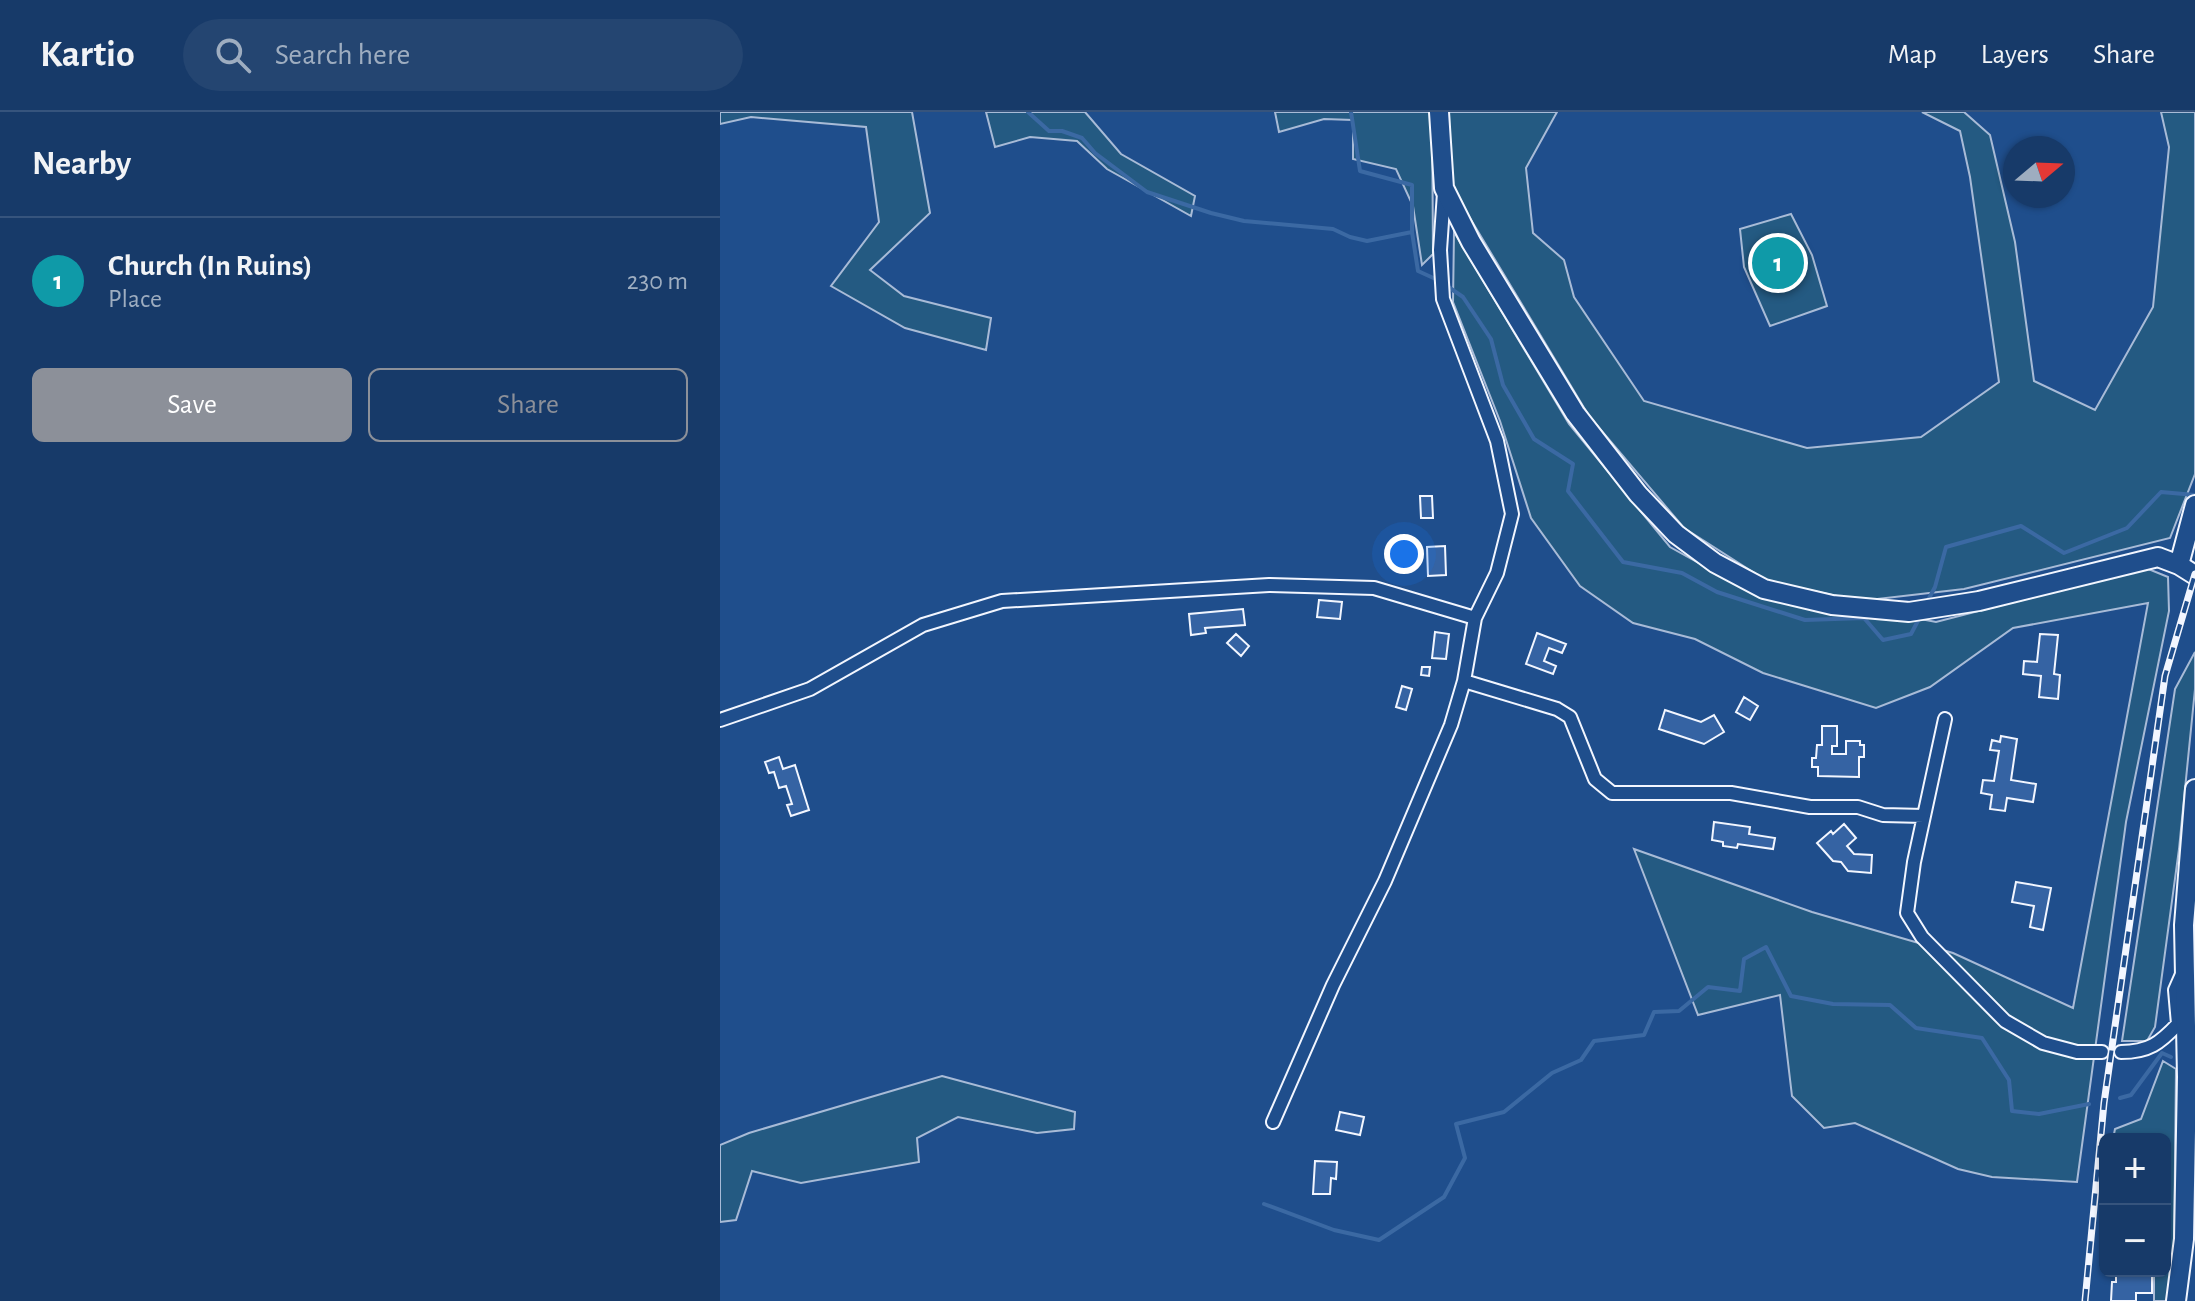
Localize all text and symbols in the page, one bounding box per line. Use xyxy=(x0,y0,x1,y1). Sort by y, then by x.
search box xyxy=(183,19,743,91)
icon: search xyxy=(211,33,255,77)
text: Kartio xyxy=(40,36,135,74)
text: Search here xyxy=(275,40,410,70)
text: Map xyxy=(1888,41,1937,69)
text: Layers xyxy=(1981,41,2049,69)
text: Share xyxy=(2093,41,2155,69)
north arrow xyxy=(2003,136,2075,208)
text: Nearby xyxy=(32,147,131,181)
pin: 1 xyxy=(1752,233,1804,293)
text: Church (In Ruins) xyxy=(108,251,313,281)
text: 1 xyxy=(53,268,63,294)
text: 230 m xyxy=(627,268,688,294)
text: Place xyxy=(108,286,162,312)
button: Save xyxy=(32,368,352,442)
button: Share xyxy=(368,368,688,442)
your location xyxy=(1384,534,1424,574)
map controls xyxy=(2099,1133,2171,1277)
button: + xyxy=(2099,1133,2171,1205)
button: − xyxy=(2099,1205,2171,1277)

